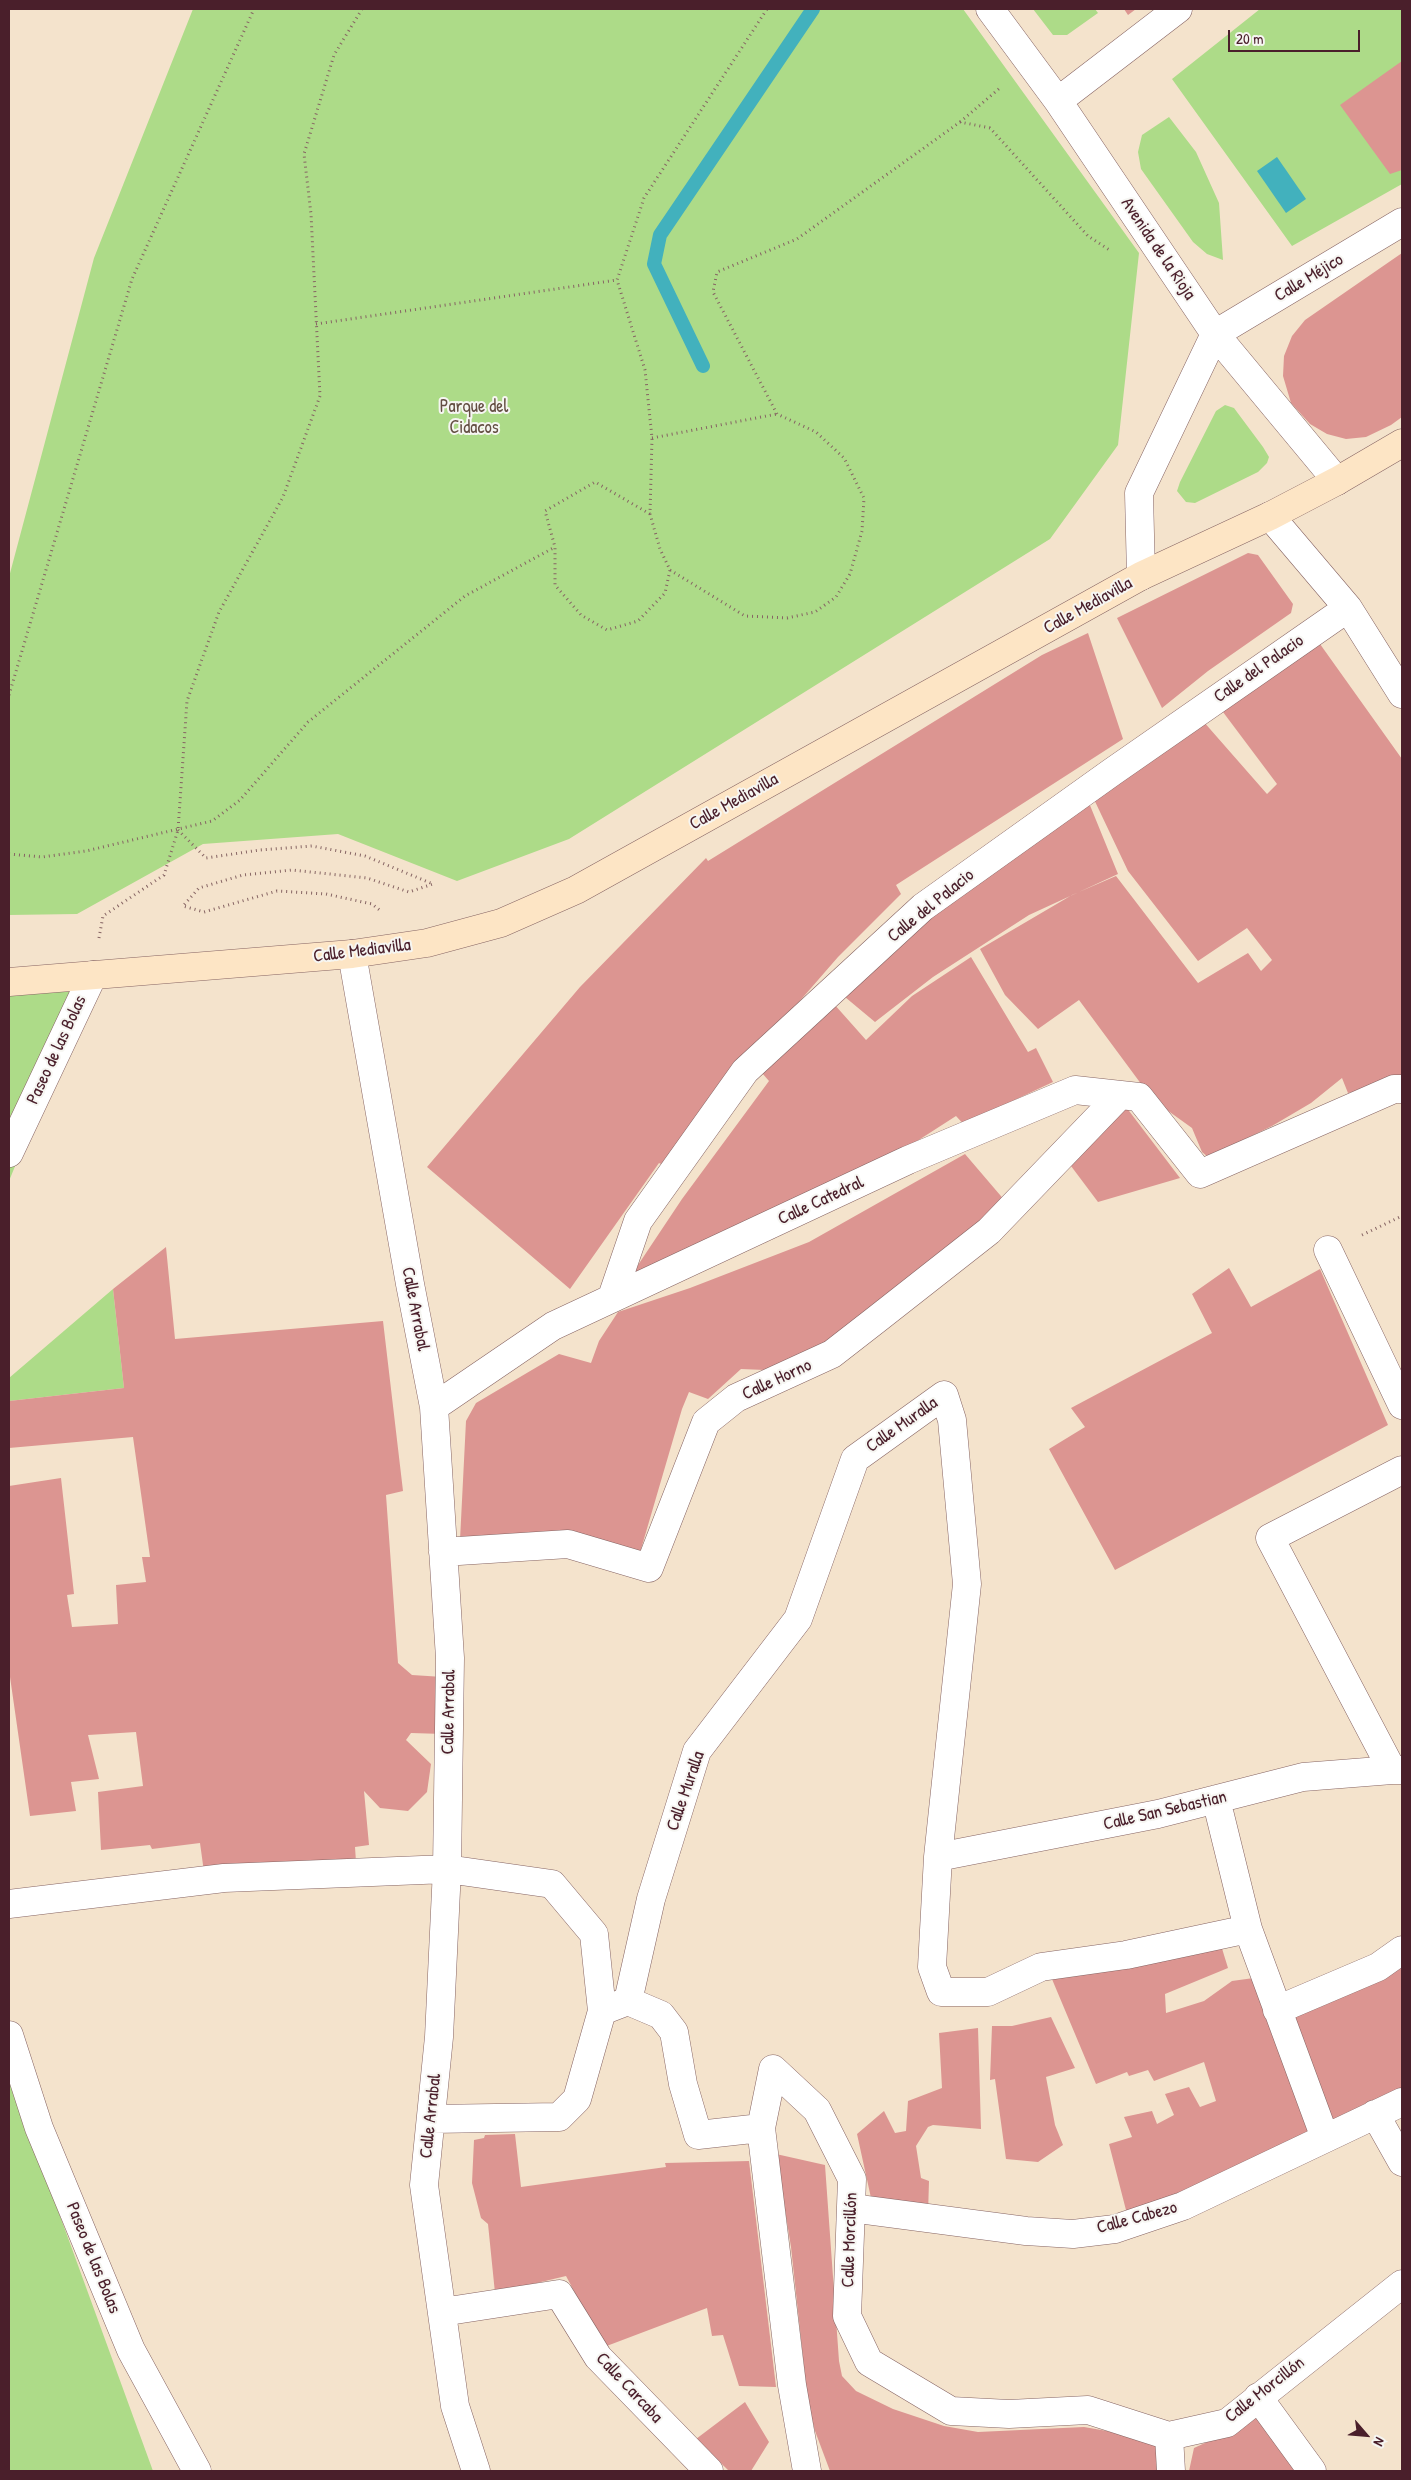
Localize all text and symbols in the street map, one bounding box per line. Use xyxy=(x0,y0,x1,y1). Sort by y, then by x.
scale bar xyxy=(1231,20,1364,52)
text: 20 m xyxy=(1236,28,1263,49)
street label: Avenida de la Rioja xyxy=(1116,194,1200,304)
street label: Calle Méjico xyxy=(1271,249,1347,307)
park label: Parque del Cidacos xyxy=(440,396,508,438)
street label: Calle Mediavilla xyxy=(1040,573,1136,639)
street label: Calle del Palacio xyxy=(1210,630,1308,708)
street label: Calle Mediavilla xyxy=(686,769,782,835)
street label: Calle del Palacio xyxy=(883,865,979,947)
street label: Calle Mediavilla xyxy=(312,934,412,968)
street label: Paseo de las Bolas xyxy=(22,992,92,1108)
street label: Calle Catedral xyxy=(775,1172,867,1230)
street label: Calle Arrabal xyxy=(396,1265,434,1353)
street label: Calle Horno xyxy=(739,1355,815,1405)
street label: Calle Muralla xyxy=(862,1392,942,1458)
street label: Calle Arrabal xyxy=(437,1669,461,1755)
street label: Calle Muralla xyxy=(662,1748,710,1834)
street label: Calle San Sebastian xyxy=(1101,1786,1229,1836)
street label: Calle Arrabal xyxy=(416,2073,446,2159)
street label: Calle Morcillón xyxy=(838,2192,862,2288)
street label: Calle Cabezo xyxy=(1094,2197,1180,2239)
street label: Paseo de las Bolas xyxy=(61,2199,125,2317)
street label: Calle Carcaba xyxy=(591,2348,667,2428)
street label: Calle Morcillón xyxy=(1221,2352,1309,2428)
north arrow xyxy=(1341,2410,1391,2460)
text: N xyxy=(1370,2434,1390,2450)

